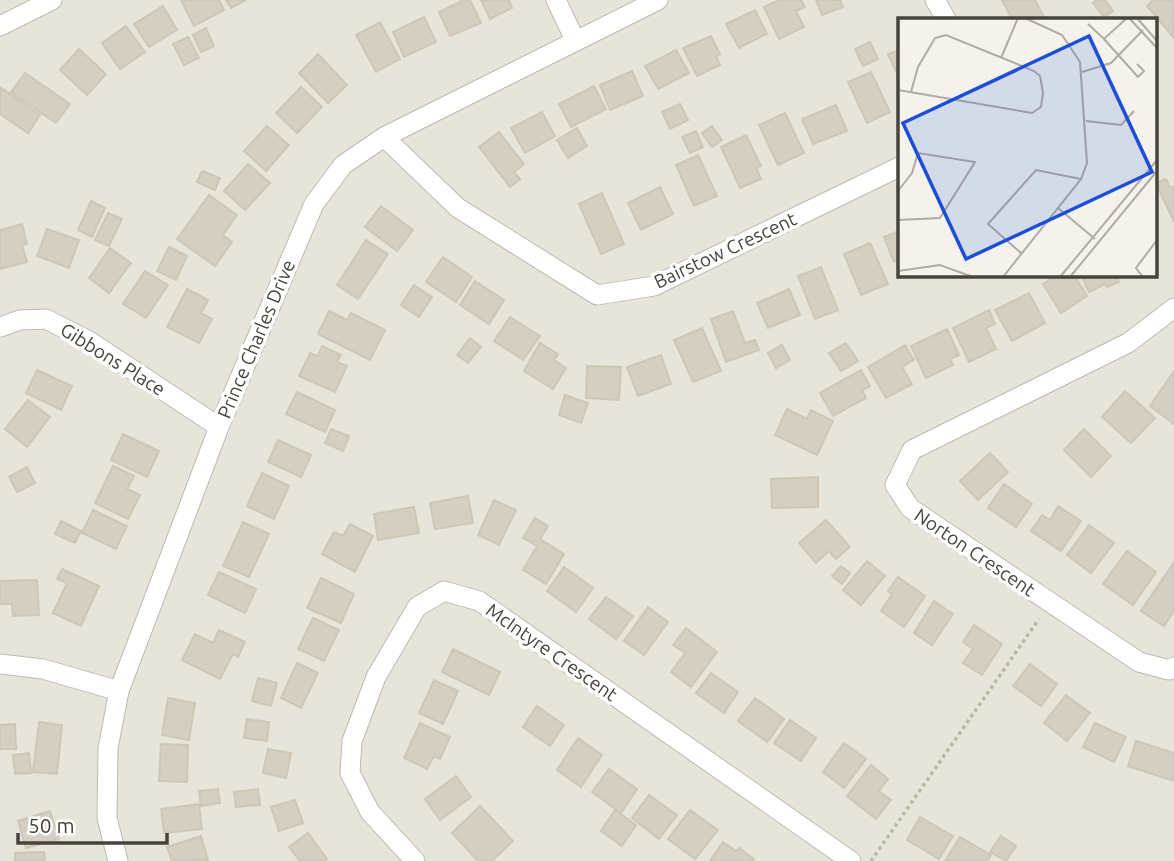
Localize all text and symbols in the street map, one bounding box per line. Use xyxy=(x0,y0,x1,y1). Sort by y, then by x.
inset map xyxy=(898,18,1156,276)
street label: Bairstow Crescent xyxy=(650,207,800,293)
street label: Prince Charles Drive xyxy=(213,256,299,422)
street label: Gibbons Place xyxy=(57,318,169,400)
street label: Norton Crescent xyxy=(910,504,1040,601)
street label: McIntyre Crescent xyxy=(482,599,622,706)
scale bar xyxy=(18,802,166,846)
text: 50 m xyxy=(28,813,75,837)

